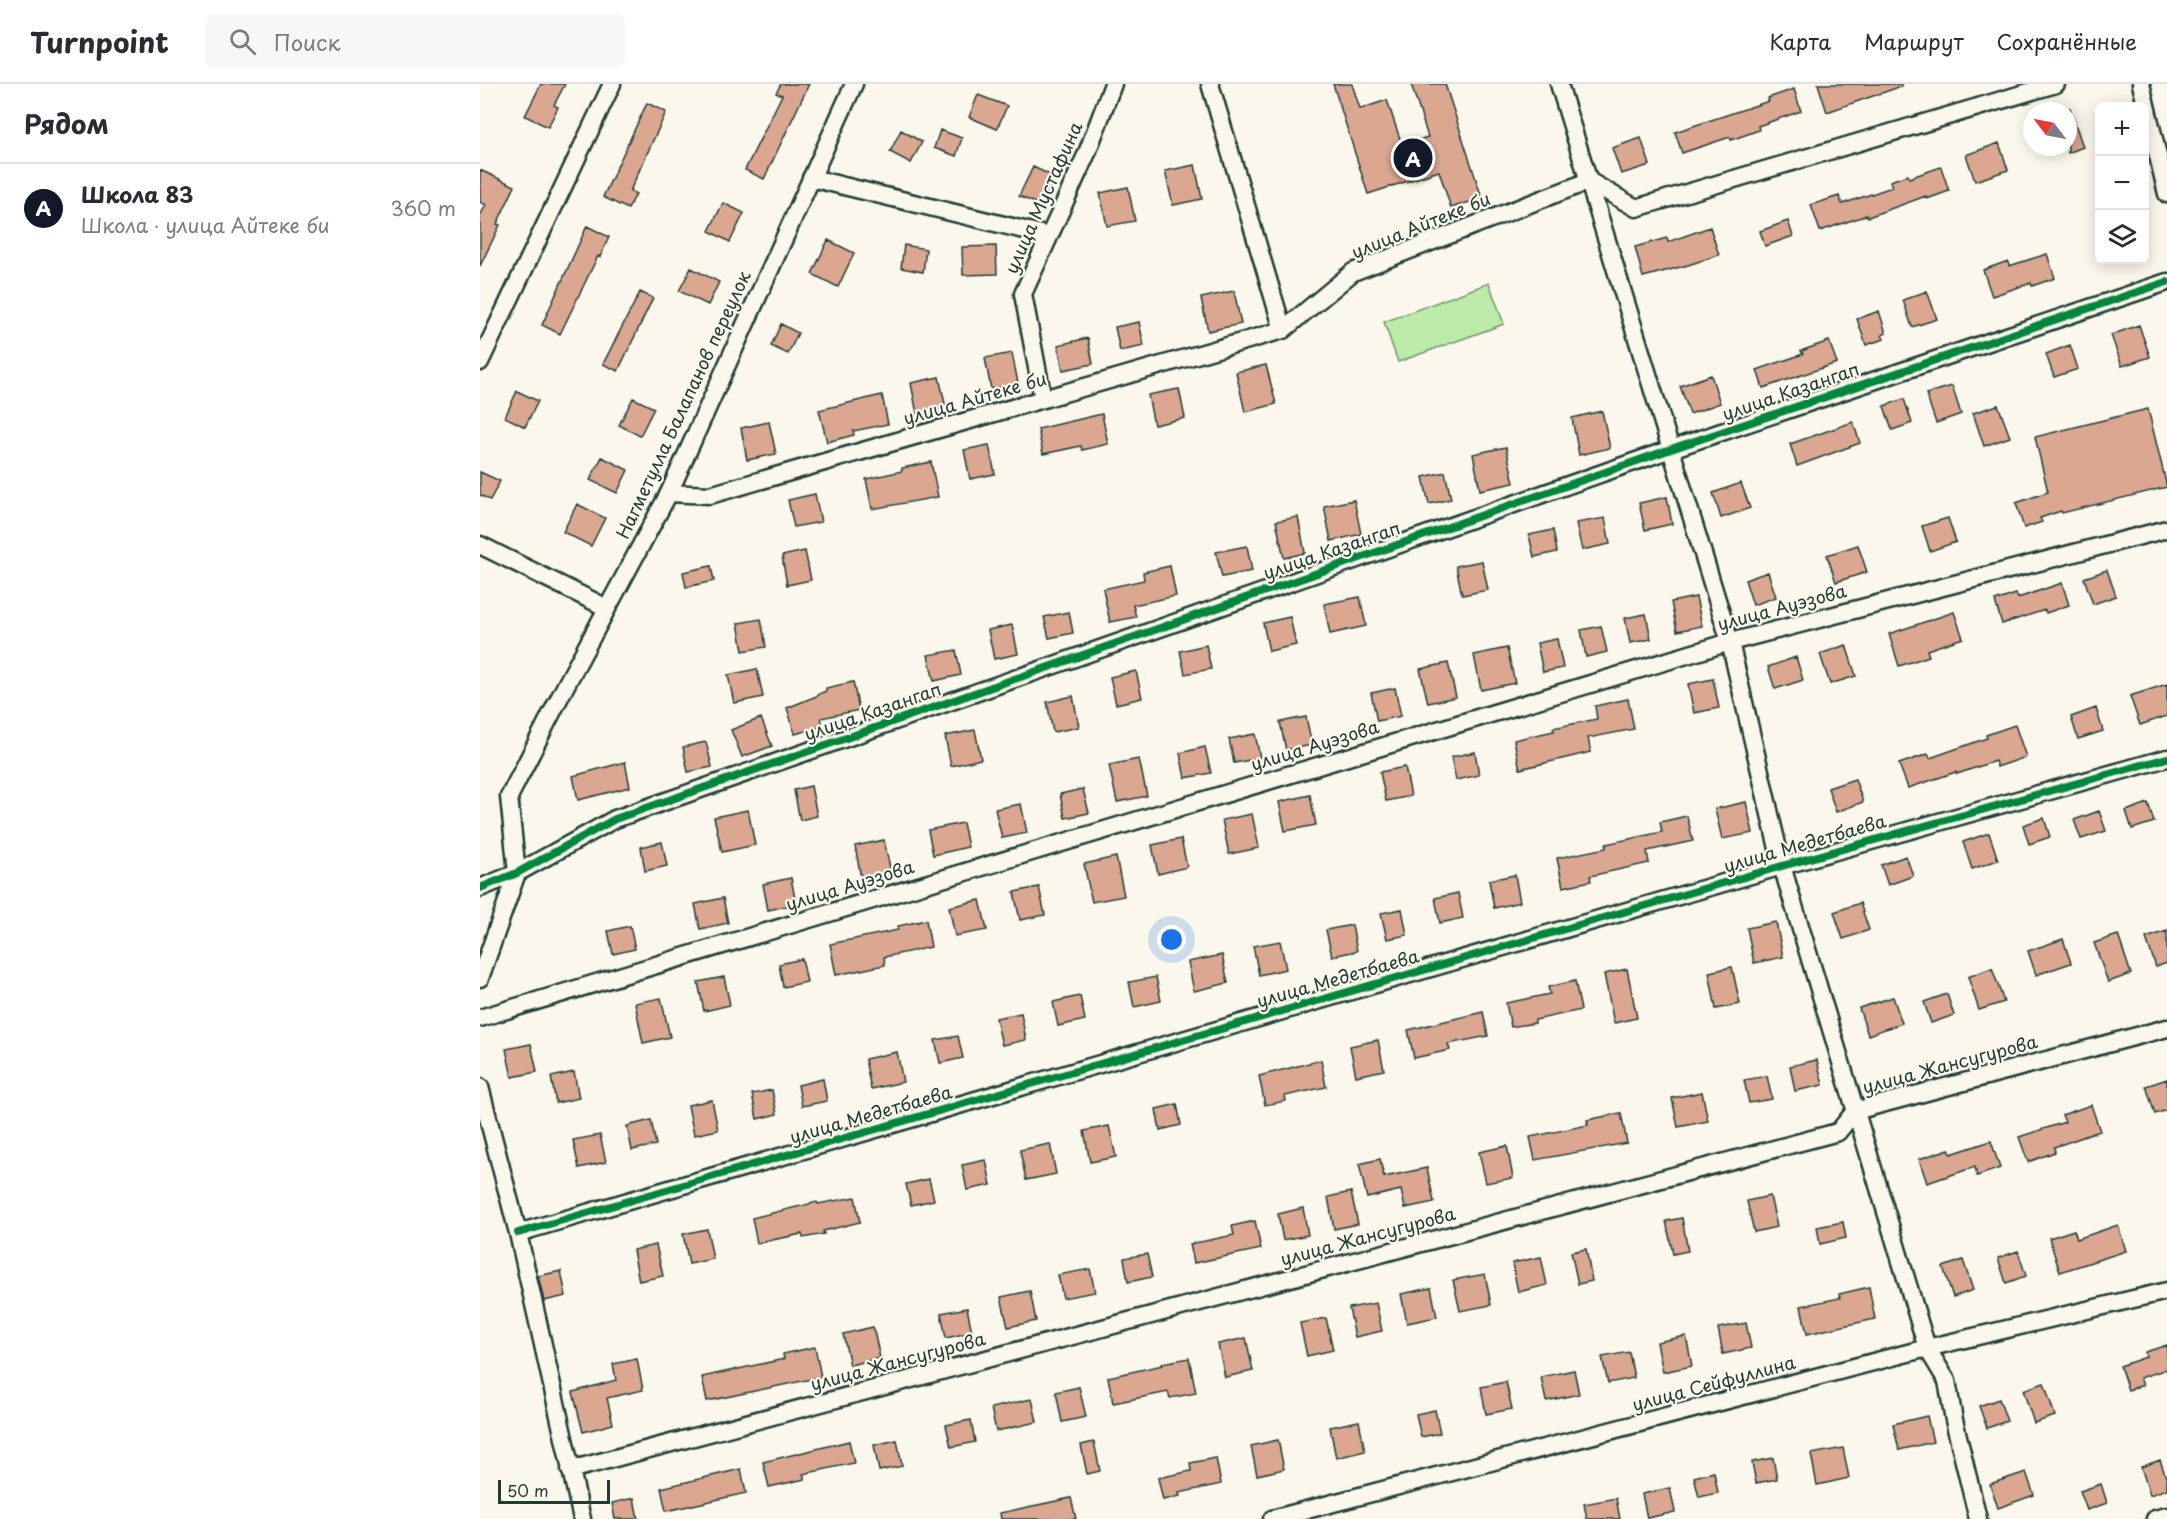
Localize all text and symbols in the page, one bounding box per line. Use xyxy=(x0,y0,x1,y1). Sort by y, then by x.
search box xyxy=(205,14,625,68)
text: Turnpoint xyxy=(30,20,169,63)
icon: search xyxy=(226,25,259,58)
text: Поиск xyxy=(274,25,341,58)
text: Карта xyxy=(1770,25,1831,57)
text: Маршрут xyxy=(1864,25,1964,57)
text: Сохранённые xyxy=(1997,25,2137,57)
north arrow xyxy=(2023,102,2077,156)
map controls xyxy=(2095,102,2149,264)
button: + xyxy=(2095,102,2149,156)
text: Рядом xyxy=(24,104,109,143)
street label: улица Мустафина xyxy=(997,116,1089,278)
pin: A xyxy=(1394,136,1432,181)
button: − xyxy=(2095,156,2149,210)
text: Школа 83 xyxy=(81,177,193,210)
street label: улица Айтеке би xyxy=(1347,184,1494,265)
text: A xyxy=(36,193,51,223)
text: 360 m xyxy=(390,193,456,223)
text: Школа · улица Айтеке би xyxy=(81,210,330,240)
button: layers xyxy=(2095,210,2149,264)
street label: Нагметулла Балапанов переулок xyxy=(609,266,757,543)
street label: улица Казангап xyxy=(1718,354,1863,427)
street label: улица Айтеке би xyxy=(900,364,1049,431)
street label: улица Казангап xyxy=(1259,513,1404,586)
street label: улица Ауэзова xyxy=(1714,576,1850,637)
street label: улица Казангап xyxy=(800,674,945,747)
street label: улица Ауэзова xyxy=(1247,712,1383,777)
street label: улица Медетбаева xyxy=(1720,806,1890,879)
street label: улица Ауэзова xyxy=(782,852,918,917)
your location xyxy=(1157,925,1186,954)
street label: улица Медетбаева xyxy=(1253,941,1423,1014)
street label: улица Жансугурова xyxy=(1859,1027,2041,1100)
street label: улица Медетбаева xyxy=(786,1077,956,1150)
street label: улица Жансугурова xyxy=(1277,1199,1459,1272)
street label: улица Жансугурова xyxy=(807,1324,989,1397)
street label: улица Сейфуллина xyxy=(1629,1348,1799,1417)
scale bar xyxy=(498,1477,610,1504)
text: 50 m xyxy=(507,1478,548,1502)

